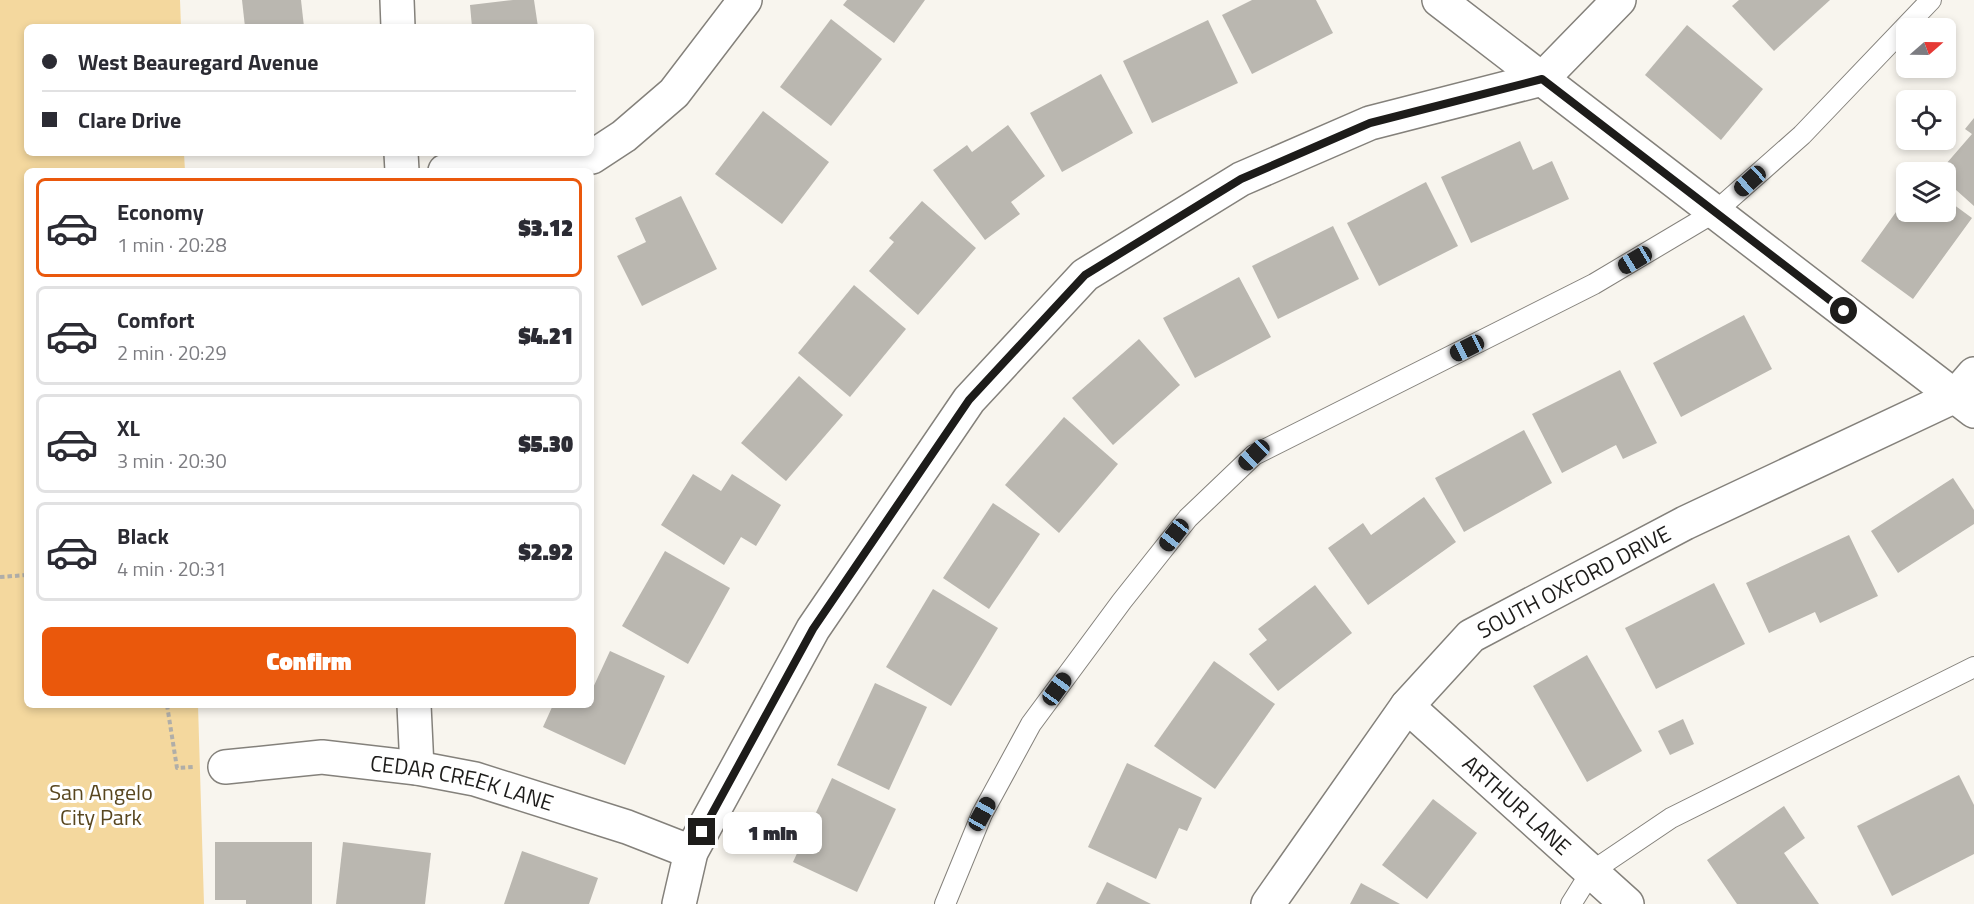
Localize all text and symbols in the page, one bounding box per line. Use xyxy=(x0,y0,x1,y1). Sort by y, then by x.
north arrow xyxy=(1896,18,1956,78)
map controls xyxy=(1896,18,1956,222)
text: West Beauregard Avenue xyxy=(78,45,319,79)
button: locate xyxy=(1896,90,1956,150)
text: Clare Drive xyxy=(78,103,181,137)
car xyxy=(1731,162,1769,200)
button: layers xyxy=(1896,162,1956,222)
text: Economy xyxy=(117,195,204,229)
icon: car xyxy=(45,201,99,255)
text: $3.12 xyxy=(518,211,573,245)
text: 1 min · 20:28 xyxy=(117,229,227,260)
car xyxy=(1615,243,1655,277)
route start xyxy=(1830,297,1857,324)
text: Comfort xyxy=(117,303,195,337)
icon: car xyxy=(45,309,99,363)
text: $4.21 xyxy=(518,319,573,353)
car xyxy=(1447,332,1487,364)
text: 2 min · 20:29 xyxy=(117,337,227,368)
text: XL xyxy=(117,411,140,445)
icon: car xyxy=(45,417,99,471)
text: $5.30 xyxy=(518,427,573,461)
car xyxy=(1235,436,1273,474)
text: 3 min · 20:30 xyxy=(117,445,227,476)
car xyxy=(1156,515,1192,555)
street label: SOUTH OXFORD DRIVE xyxy=(1471,517,1677,647)
text: Black xyxy=(117,519,169,553)
icon: car xyxy=(45,525,99,579)
text: $2.92 xyxy=(518,535,573,569)
text: 4 min · 20:31 xyxy=(117,553,227,584)
button: Confirm xyxy=(42,627,576,696)
car xyxy=(1039,669,1075,709)
street label: CEDAR CREEK LANE xyxy=(368,746,558,820)
street label: ARTHUR LANE xyxy=(1455,747,1579,863)
park label: San Angelo City Park xyxy=(49,775,153,834)
car xyxy=(965,794,999,834)
callout: 1 min xyxy=(723,811,822,853)
text: 1 min xyxy=(748,817,797,848)
route end xyxy=(688,818,715,845)

